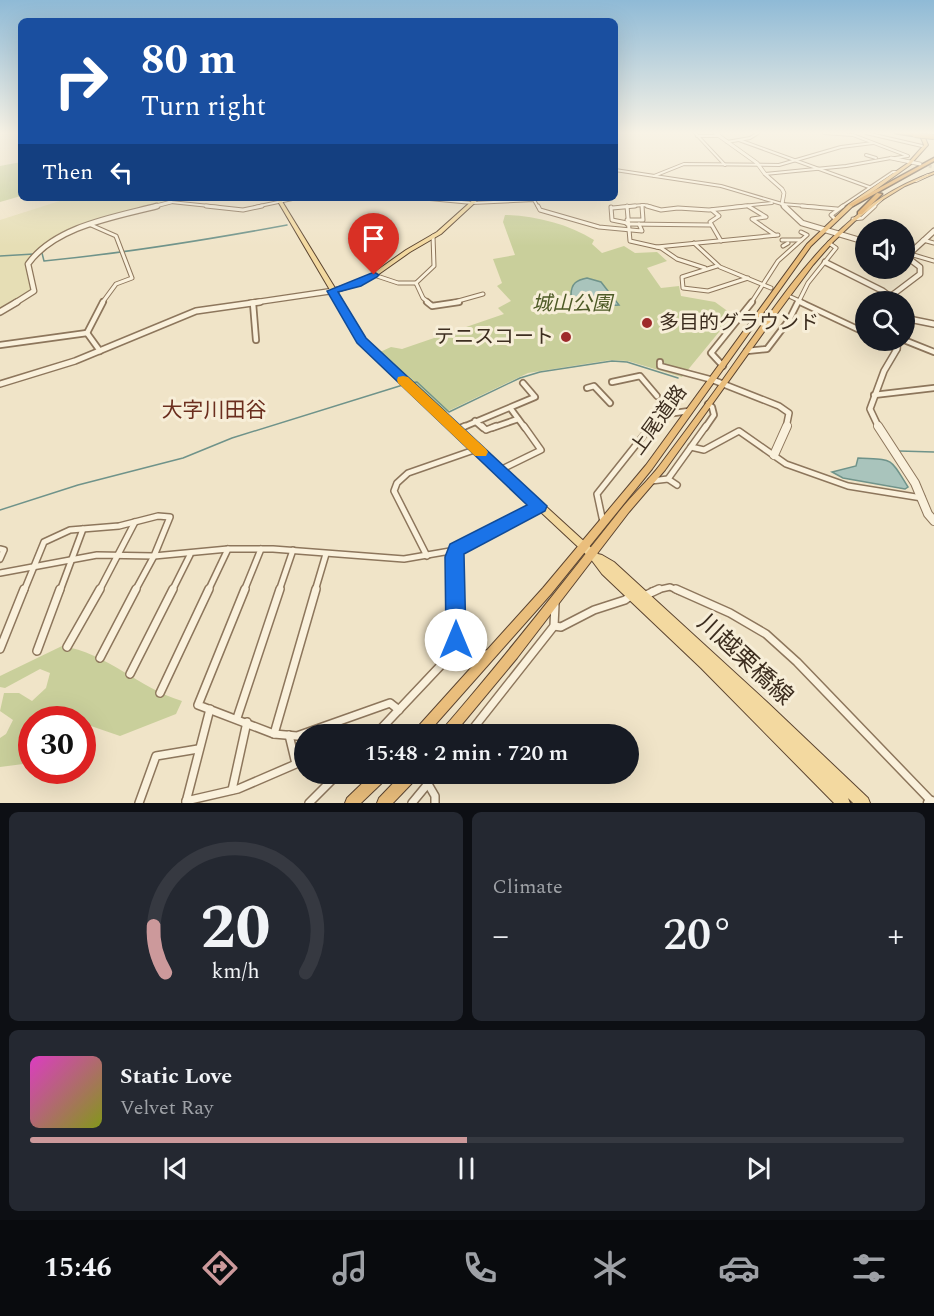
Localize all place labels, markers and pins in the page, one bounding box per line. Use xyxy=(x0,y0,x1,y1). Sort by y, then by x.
pin xyxy=(348,213,399,275)
place label: 多目的グラウンド xyxy=(659,308,819,338)
marker: 多目的グラウンド xyxy=(640,316,654,330)
place label: テニスコート xyxy=(434,322,554,352)
marker: テニスコート xyxy=(559,330,573,344)

